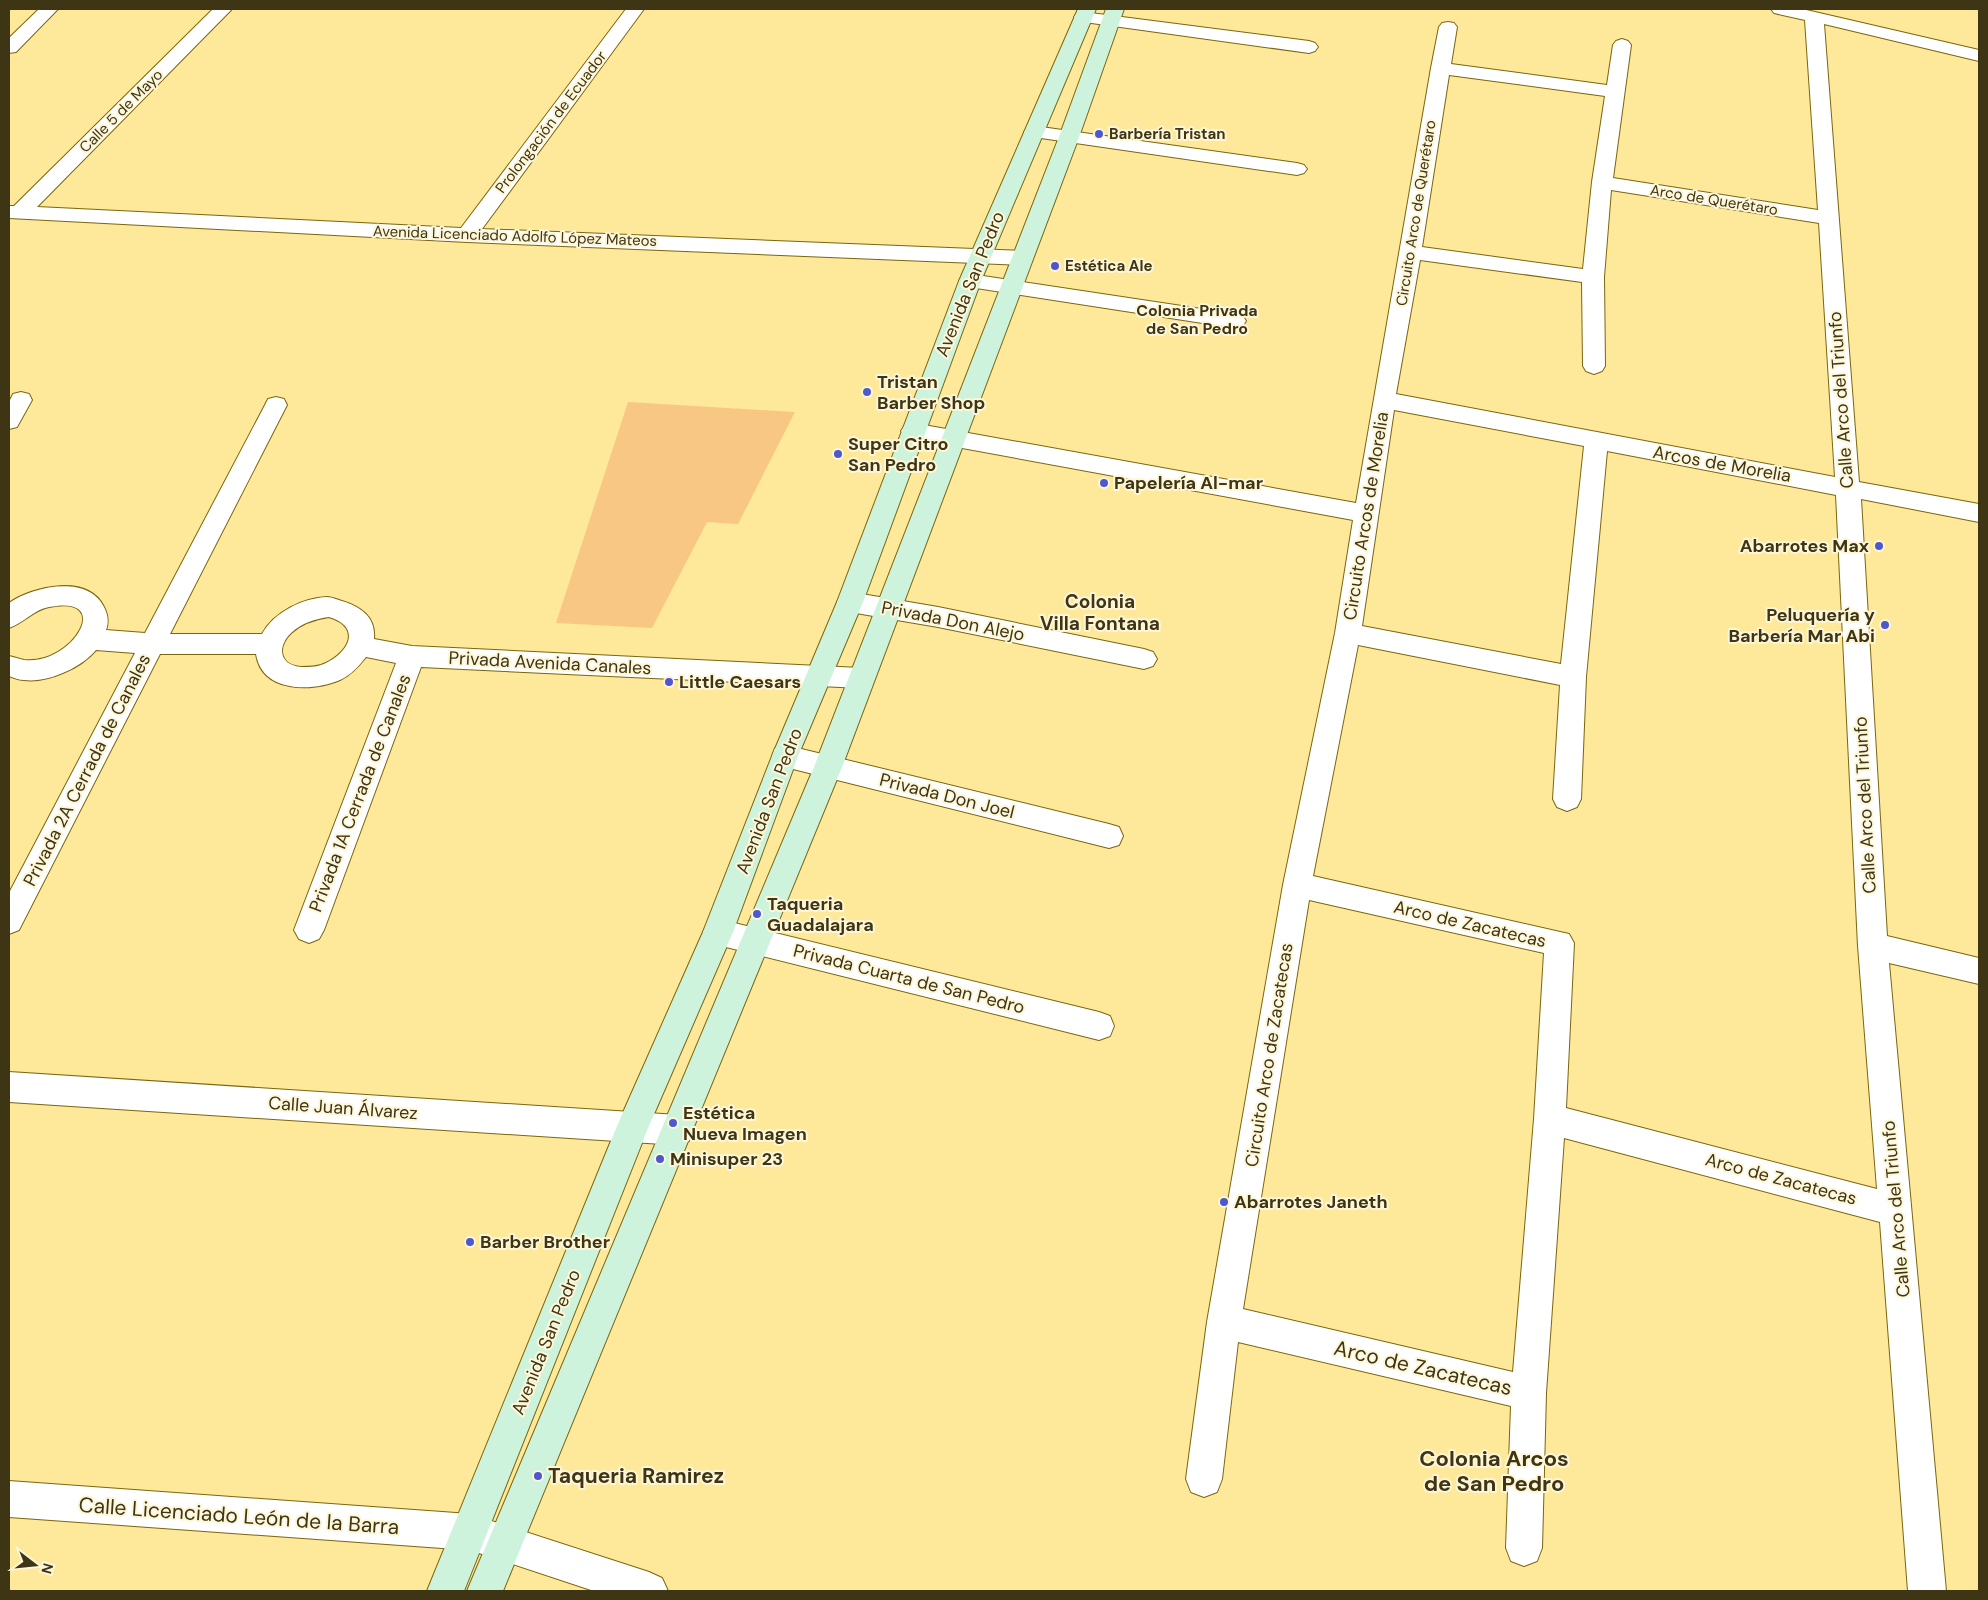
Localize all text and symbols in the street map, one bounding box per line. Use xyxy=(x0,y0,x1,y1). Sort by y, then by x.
street label: Prolongación de Ecuador xyxy=(491,46,611,197)
street label: Calle 5 de Mayo xyxy=(75,65,167,157)
street label: Circuito Arco de Querétaro xyxy=(1391,118,1441,307)
place label: Barbería Tristan xyxy=(1109,124,1226,144)
marker: Barbería Tristan xyxy=(1093,128,1105,140)
street label: Arco de Querétaro xyxy=(1649,180,1779,220)
street label: Avenida San Pedro xyxy=(930,208,1010,360)
street label: Avenida Licenciado Adolfo López Mateos xyxy=(373,221,657,251)
place label: Estética Ale xyxy=(1065,256,1152,276)
marker: Estética Ale xyxy=(1049,260,1061,272)
district label: Colonia Privada de San Pedro xyxy=(1136,300,1258,339)
street label: Calle Arco del Triunfo xyxy=(1823,311,1859,489)
place label: Tristan Barber Shop xyxy=(877,370,985,415)
marker: Tristan Barber Shop xyxy=(861,386,873,398)
street label: Circuito Arcos de Morelia xyxy=(1338,410,1394,622)
place label: Super Citro San Pedro xyxy=(848,432,948,477)
street label: Arcos de Morelia xyxy=(1651,440,1793,488)
marker: Super Citro San Pedro xyxy=(832,448,844,460)
place label: Papelería Al-mar xyxy=(1114,471,1263,495)
marker: Papelería Al-mar xyxy=(1098,477,1110,489)
place label: Abarrotes Max xyxy=(1740,534,1869,558)
marker: Abarrotes Max xyxy=(1873,540,1885,552)
district label: Colonia Villa Fontana xyxy=(1040,589,1160,636)
street label: Privada Don Alejo xyxy=(879,595,1027,647)
place label: Peluquería y Barbería Mar Abi xyxy=(1728,603,1875,648)
marker: Peluquería y Barbería Mar Abi xyxy=(1879,619,1891,631)
street label: Privada Avenida Canales xyxy=(448,646,652,680)
street label: Privada 2A Cerrada de Canales xyxy=(18,650,156,890)
place label: Little Caesars xyxy=(679,670,801,694)
street label: Privada 1A Cerrada de Canales xyxy=(303,671,417,915)
marker: Little Caesars xyxy=(663,676,675,688)
street label: Calle Arco del Triunfo xyxy=(1848,716,1882,894)
street label: Avenida San Pedro xyxy=(730,725,808,877)
street label: Privada Don Joel xyxy=(877,768,1017,824)
place label: Taqueria Guadalajara xyxy=(767,892,874,937)
street label: Arco de Zacatecas xyxy=(1391,895,1549,953)
marker: Taqueria Guadalajara xyxy=(751,908,763,920)
street label: Privada Cuarta de San Pedro xyxy=(791,939,1027,1019)
street label: Circuito Arco de Zacatecas xyxy=(1239,941,1299,1169)
street label: Calle Juan Álvarez xyxy=(268,1091,418,1125)
place label: Estética Nueva Imagen xyxy=(683,1101,807,1146)
marker: Estética Nueva Imagen xyxy=(667,1117,679,1129)
street label: Calle Arco del Triunfo xyxy=(1876,1120,1916,1298)
place label: Minisuper 23 xyxy=(670,1147,783,1171)
street label: Arco de Zacatecas xyxy=(1703,1147,1859,1211)
marker: Minisuper 23 xyxy=(654,1153,666,1165)
place label: Abarrotes Janeth xyxy=(1234,1190,1388,1214)
marker: Abarrotes Janeth xyxy=(1218,1196,1230,1208)
place label: Barber Brother xyxy=(480,1230,610,1254)
marker: Barber Brother xyxy=(464,1236,476,1248)
street label: Avenida San Pedro xyxy=(506,1266,586,1418)
street label: Arco de Zacatecas xyxy=(1331,1334,1515,1402)
district label: Colonia Arcos de San Pedro xyxy=(1419,1444,1569,1498)
place label: Taqueria Ramirez xyxy=(548,1462,724,1490)
marker: Taqueria Ramirez xyxy=(532,1470,544,1482)
street label: Calle Licenciado León de la Barra xyxy=(78,1491,400,1541)
north arrow xyxy=(10,1540,60,1590)
text: N xyxy=(37,1561,58,1576)

